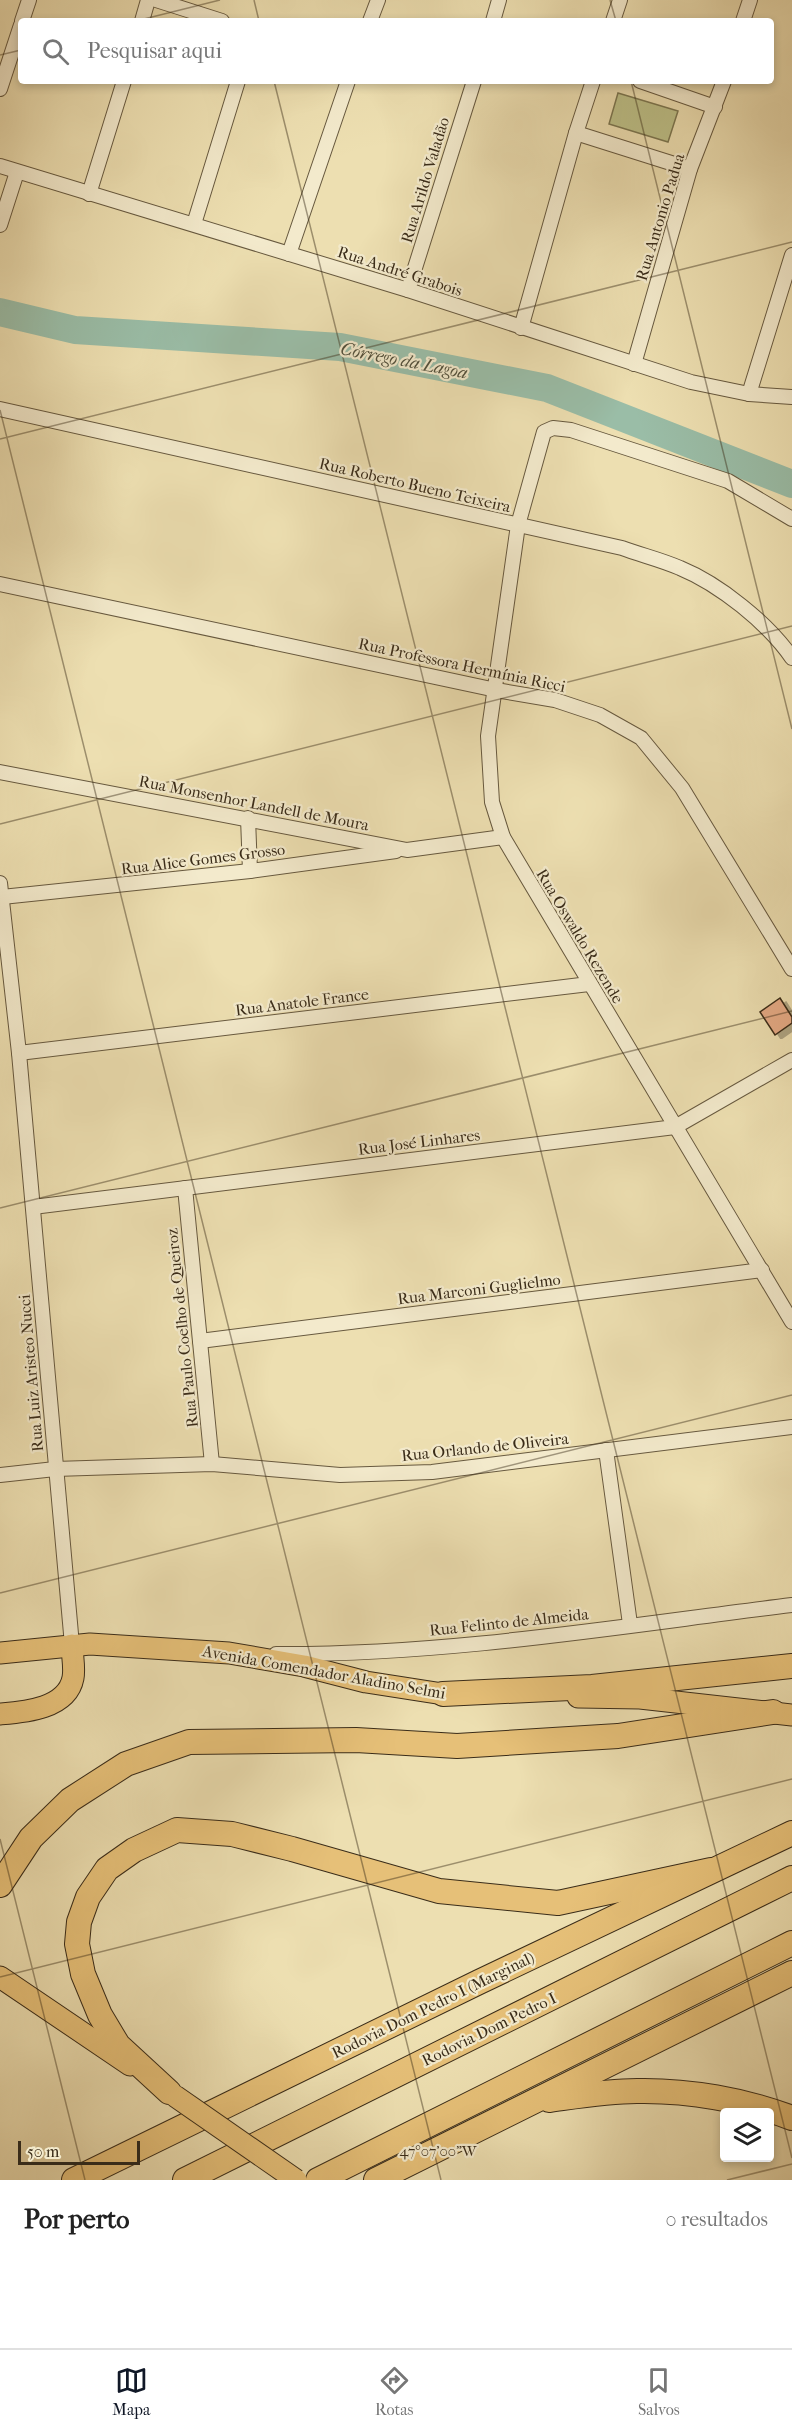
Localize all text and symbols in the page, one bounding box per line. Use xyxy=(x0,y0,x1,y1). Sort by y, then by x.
search box xyxy=(18,18,774,84)
icon: search xyxy=(39,35,72,68)
text: Pesquisar aqui xyxy=(87,38,222,64)
street label: Rua Arildo Valadão xyxy=(397,115,453,245)
street label: Rua Antonio Padua xyxy=(632,151,689,283)
street label: Rua André Grabois xyxy=(335,242,465,300)
water label: Córrego da Lagoa xyxy=(339,338,469,384)
street label: Rua Roberto Bueno Teixeira xyxy=(317,454,513,516)
street label: Rua Professora Hermínia Ricci xyxy=(357,634,567,696)
street label: Rua Monsenhor Landell de Moura xyxy=(137,771,371,835)
street label: Rua Alice Gomes Grosso xyxy=(120,840,286,878)
street label: Rua Oswaldo Rezende xyxy=(532,865,628,1007)
street label: Rua Anatole France xyxy=(234,984,370,1020)
street label: Rua José Linhares xyxy=(357,1125,481,1159)
street label: Rua Paulo Coelho de Queiroz xyxy=(162,1227,202,1429)
street label: Rua Marconi Guglielmo xyxy=(396,1270,562,1308)
street label: Rua Luiz Aristeo Nucci xyxy=(15,1293,47,1452)
street label: Rua Orlando de Oliveira xyxy=(400,1429,570,1465)
street label: Rua Felinto de Almeida xyxy=(428,1604,590,1640)
street label: Avenida Comendador Aladino Selmi xyxy=(200,1641,447,1703)
street label: Rodovia Dom Pedro I (Marginal) xyxy=(329,1948,537,2062)
street label: Rodovia Dom Pedro I xyxy=(419,1988,559,2070)
map controls xyxy=(720,2108,774,2162)
button: layers xyxy=(720,2108,774,2162)
scale bar xyxy=(18,2138,140,2166)
text: 50 m xyxy=(27,2142,59,2161)
text: 47°07'00"W xyxy=(400,2142,478,2160)
text: Por perto xyxy=(24,2204,129,2235)
text: 0 resultados xyxy=(665,2208,768,2231)
tab: Mapa xyxy=(112,2364,150,2419)
tab: Rotas xyxy=(375,2364,413,2419)
tab: Salvos xyxy=(638,2364,680,2419)

